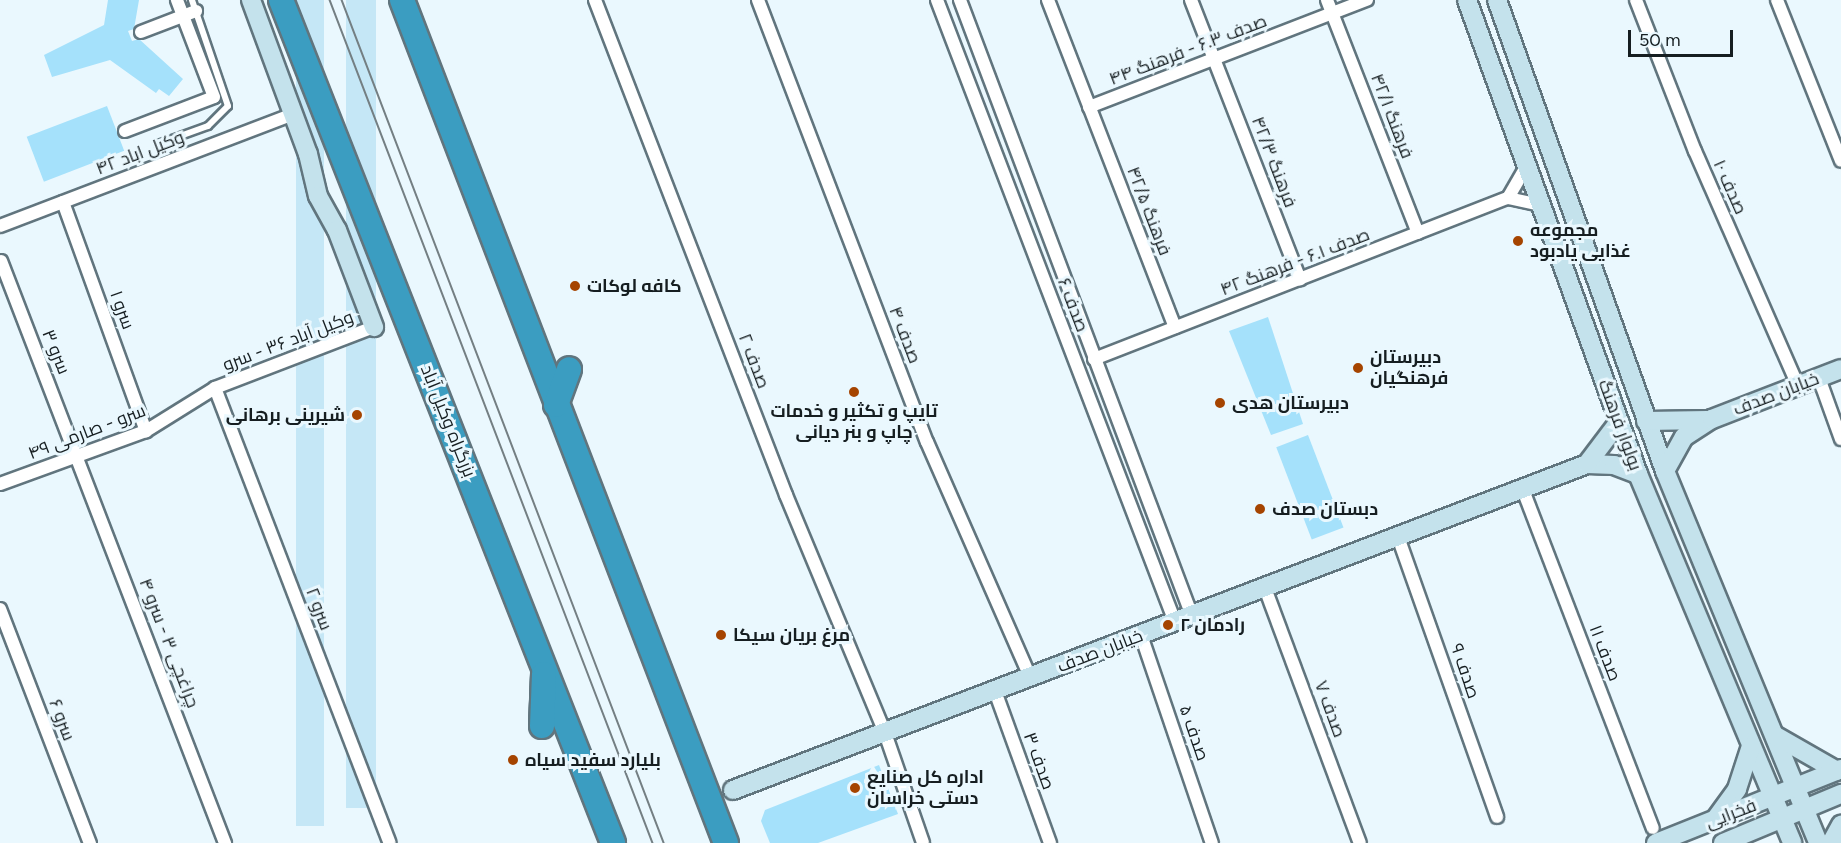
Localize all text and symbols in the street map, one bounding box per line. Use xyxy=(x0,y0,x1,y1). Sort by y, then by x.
street label: صدف ۶.۳ - فرهنگ ۴۴ xyxy=(1106,10,1270,90)
scale bar xyxy=(1631,18,1736,56)
text: 50 m xyxy=(1639,29,1681,51)
street label: فرهنگ ۴۲/۱ xyxy=(1366,71,1418,161)
street label: فرهنگ ۴۲/۳ xyxy=(1247,113,1301,211)
street label: وکیل اباد ۴۲ xyxy=(93,126,187,180)
street label: صدف ۱۰ xyxy=(1708,156,1752,218)
street label: فرهنگ ۴۲/۵ xyxy=(1122,164,1176,258)
place label: مجموعه غذایی یادبود xyxy=(1530,220,1631,262)
street label: صدف ۶.۱ - فرهنگ ۴۲ xyxy=(1217,224,1373,300)
marker: مجموعه غذایی یادبود xyxy=(1511,234,1525,248)
place label: کافه لوکات xyxy=(587,275,682,297)
street label: صدف ۶ xyxy=(1053,275,1093,335)
marker: کافه لوکات xyxy=(568,279,582,293)
street label: سرو ۱ xyxy=(105,288,139,332)
street label: صدف ۴ xyxy=(884,303,926,367)
street label: وکیل آباد ۳۶ - سرو xyxy=(220,306,356,376)
street label: سرو ۳ xyxy=(37,326,75,378)
street label: صدف ۲ xyxy=(734,331,774,391)
place label: دبیرستان فرهنگیان xyxy=(1370,347,1448,389)
marker: دبیرستان فرهنگیان xyxy=(1351,361,1365,375)
street label: بزرگراه وکیل آباد xyxy=(416,362,480,480)
street label: خیابان صدف xyxy=(1730,368,1822,420)
street label: بولوار فرهنگ xyxy=(1594,377,1646,473)
marker: تایپ و تکثیر و خدمات چاپ و بنر دیانی xyxy=(847,385,861,399)
place label: دبیرستان هدی xyxy=(1232,392,1349,414)
marker: دبیرستان هدی xyxy=(1213,396,1227,410)
street label: سرو - صارمی ۴۹ xyxy=(25,400,149,464)
place label: تایپ و تکثیر و خدمات چاپ و بنر دیانی xyxy=(770,401,938,444)
place label: شیرینی برهانی xyxy=(226,404,345,426)
marker: شیرینی برهانی xyxy=(350,408,364,422)
place label: دبستان صدف xyxy=(1272,498,1378,520)
marker: دبستان صدف xyxy=(1253,502,1267,516)
street label: چراغچی ۳ - سرو ۴ xyxy=(134,575,204,711)
street label: سرو ۲ xyxy=(301,585,337,633)
place label: رادمان ۲ xyxy=(1180,614,1245,636)
marker: رادمان ۲ xyxy=(1161,618,1175,632)
street label: صدف ۱۱ xyxy=(1584,622,1626,684)
place label: مرغ بریان سیکا xyxy=(733,624,850,646)
street label: خیابان صدف xyxy=(1054,625,1146,677)
marker: مرغ بریان سیکا xyxy=(714,628,728,642)
street label: صدف ۹ xyxy=(1446,641,1484,701)
street label: صدف ۷ xyxy=(1310,678,1350,740)
street label: سرو ۶ xyxy=(44,696,80,744)
street label: صدف ۵ xyxy=(1174,702,1214,764)
street label: صدف ۳ xyxy=(1019,729,1059,793)
place label: بلیارد سفید سیاه xyxy=(525,749,661,771)
marker: بلیارد سفید سیاه xyxy=(506,753,520,767)
place label: اداره کل صنایع دستی خراسان xyxy=(867,767,984,810)
marker: اداره کل صنایع دستی خراسان xyxy=(848,781,862,795)
street label: فخرایی xyxy=(1703,794,1759,834)

